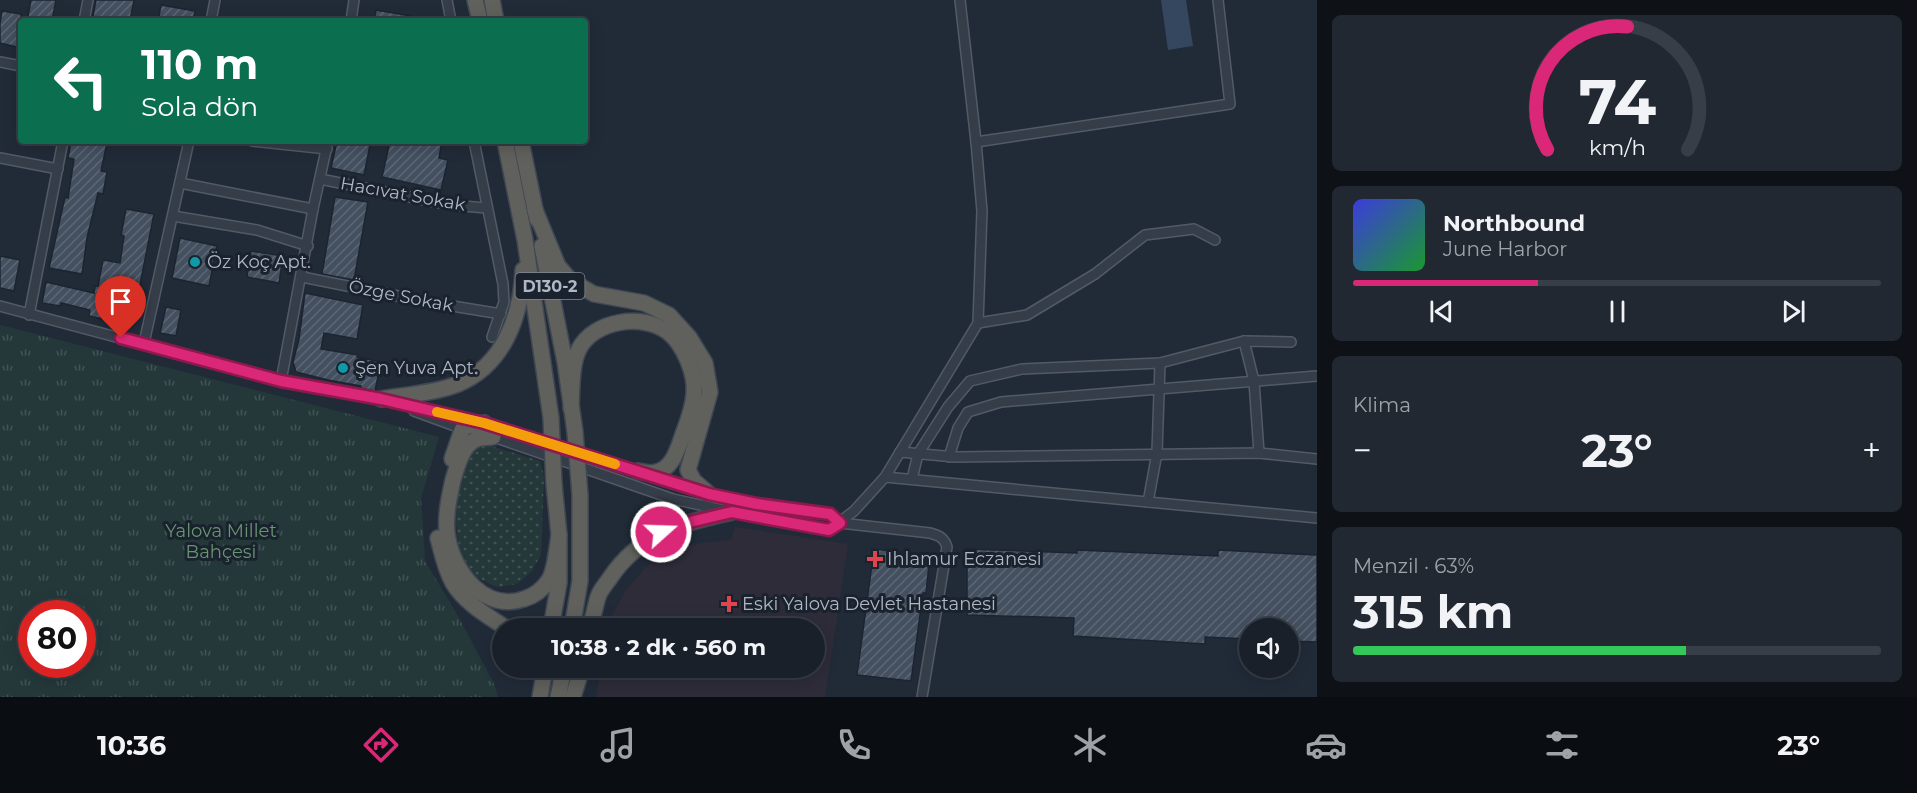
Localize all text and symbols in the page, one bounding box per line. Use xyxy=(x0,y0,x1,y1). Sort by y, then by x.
text: 110 m xyxy=(141,38,258,90)
icon: left xyxy=(42,42,120,120)
text: 74 xyxy=(1578,64,1656,140)
text: Sola dön xyxy=(141,90,258,123)
text: km/h xyxy=(1588,134,1646,160)
street label: Hacıvat Sokak xyxy=(339,172,467,216)
text: Northbound xyxy=(1443,210,1585,237)
text: June Harbor xyxy=(1443,237,1567,261)
place label: Öz Koç Apt. xyxy=(207,251,311,273)
marker: Öz Koç Apt. xyxy=(188,255,202,269)
road number: D130-2 xyxy=(516,273,584,299)
street label: Özge Sokak xyxy=(347,275,456,317)
pin xyxy=(95,276,146,338)
icon: arrive xyxy=(104,285,137,318)
icon: previous xyxy=(1425,295,1458,328)
icon: pause xyxy=(1601,295,1634,328)
icon: next xyxy=(1777,295,1810,328)
place label: Şen Yuva Apt. xyxy=(355,357,478,379)
marker: Şen Yuva Apt. xyxy=(336,361,350,375)
text: Klima xyxy=(1353,393,1411,417)
text: 23° xyxy=(1581,423,1653,478)
text: − xyxy=(1353,430,1372,470)
text: + xyxy=(1862,430,1881,470)
position arrow xyxy=(629,500,693,564)
park label: Yalova Millet Bahçesi xyxy=(165,520,277,563)
place label: Ihlamur Eczanesi xyxy=(887,548,1042,570)
marker: Ihlamur Eczanesi xyxy=(868,552,882,566)
text: Menzil · 63% xyxy=(1353,554,1474,578)
text: 315 km xyxy=(1353,584,1513,639)
place label: Eski Yalova Devlet Hastanesi xyxy=(742,593,996,615)
marker: Eski Yalova Devlet Hastanesi xyxy=(720,595,738,613)
speed limit sign: 80 xyxy=(18,600,96,678)
map controls xyxy=(1239,618,1299,678)
button: sound xyxy=(1239,618,1299,678)
text: 10:38 · 2 dk · 560 m xyxy=(551,634,766,661)
icon: directions xyxy=(360,724,402,766)
icon: music xyxy=(597,724,639,766)
icon: phone xyxy=(833,724,875,766)
icon: climate xyxy=(1069,724,1111,766)
icon: car xyxy=(1305,724,1347,766)
icon: filters xyxy=(1541,724,1583,766)
text: 10:36 xyxy=(97,729,166,762)
text: 23° xyxy=(1777,729,1820,762)

